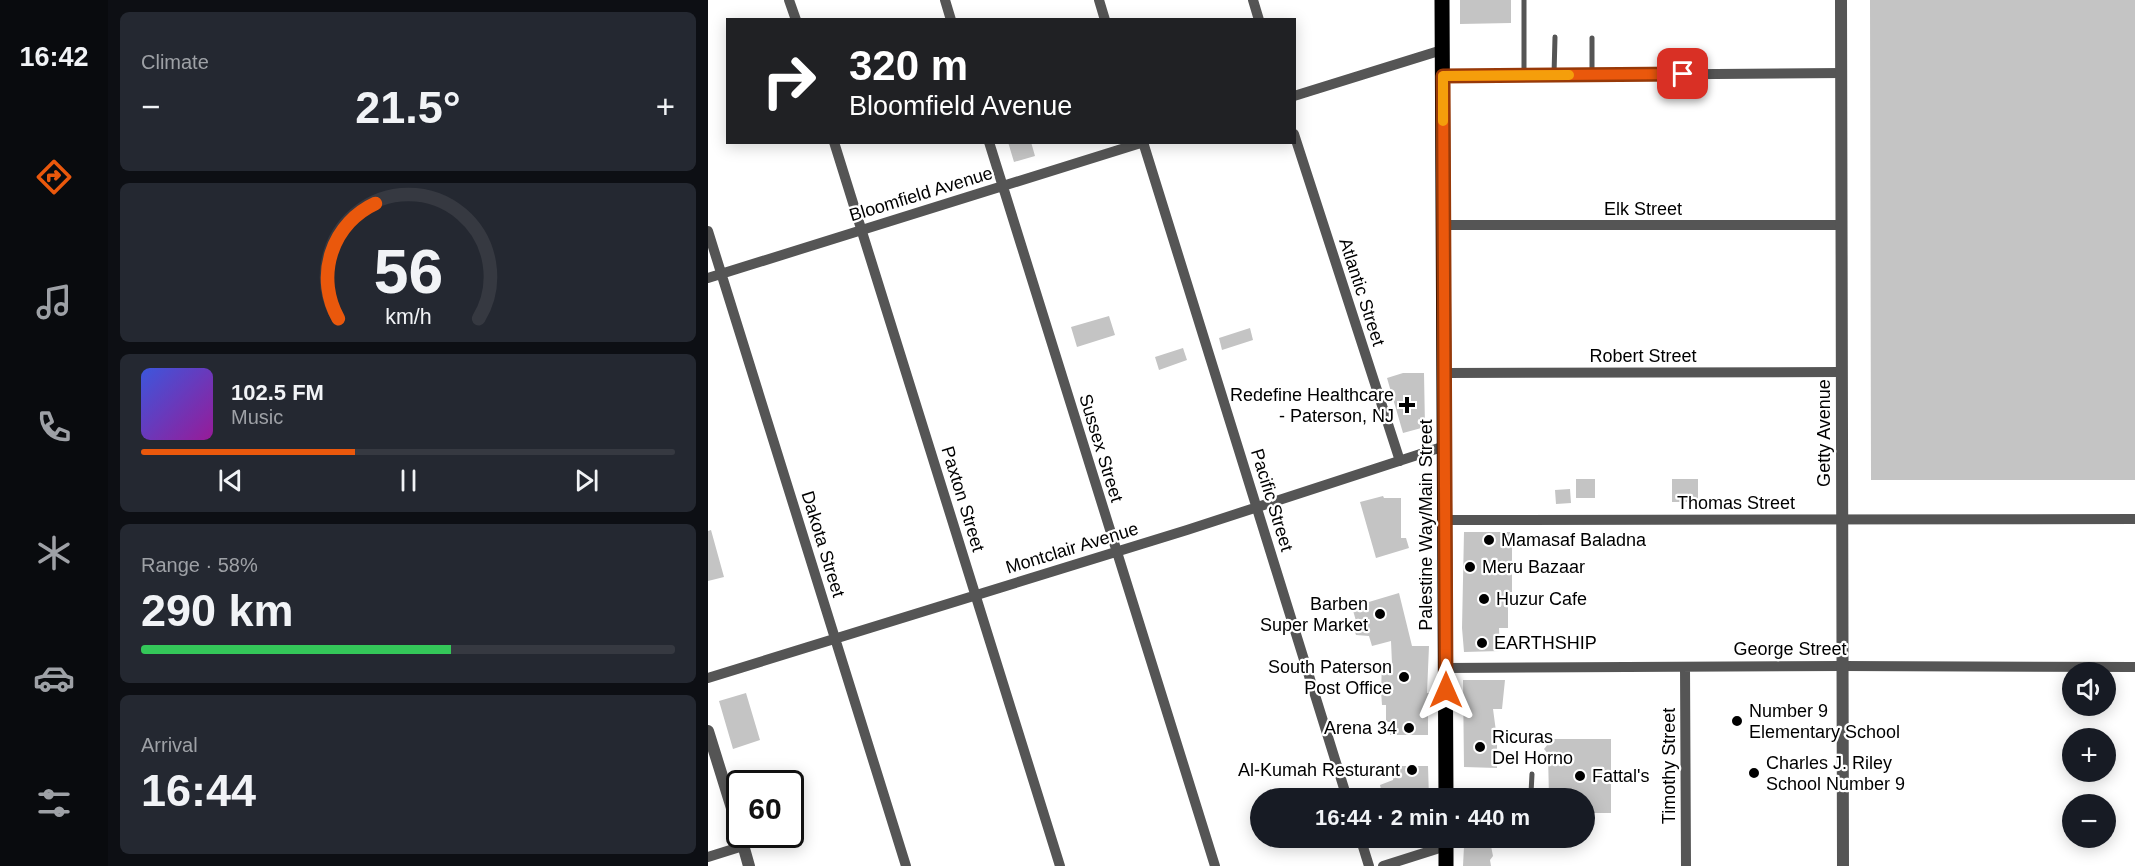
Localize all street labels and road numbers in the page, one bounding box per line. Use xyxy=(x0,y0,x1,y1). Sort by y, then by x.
street label: Bloomfield Avenue xyxy=(847,163,995,225)
street label: Elk Street xyxy=(1604,199,1682,219)
street label: Atlantic Street xyxy=(1335,236,1389,348)
street label: Robert Street xyxy=(1589,346,1697,366)
street label: Getty Avenue xyxy=(1814,379,1834,487)
street label: Sussex Street xyxy=(1075,391,1127,505)
street label: Palestine Way/Main Street xyxy=(1416,419,1436,631)
street label: Paxton Street xyxy=(937,444,989,554)
street label: Pacific Street xyxy=(1247,446,1297,554)
street label: Dakota Street xyxy=(797,488,849,600)
street label: Thomas Street xyxy=(1677,493,1795,513)
street label: Montclair Avenue xyxy=(1003,518,1141,578)
street label: George Street xyxy=(1733,639,1847,659)
street label: Timothy Street xyxy=(1659,708,1679,824)

